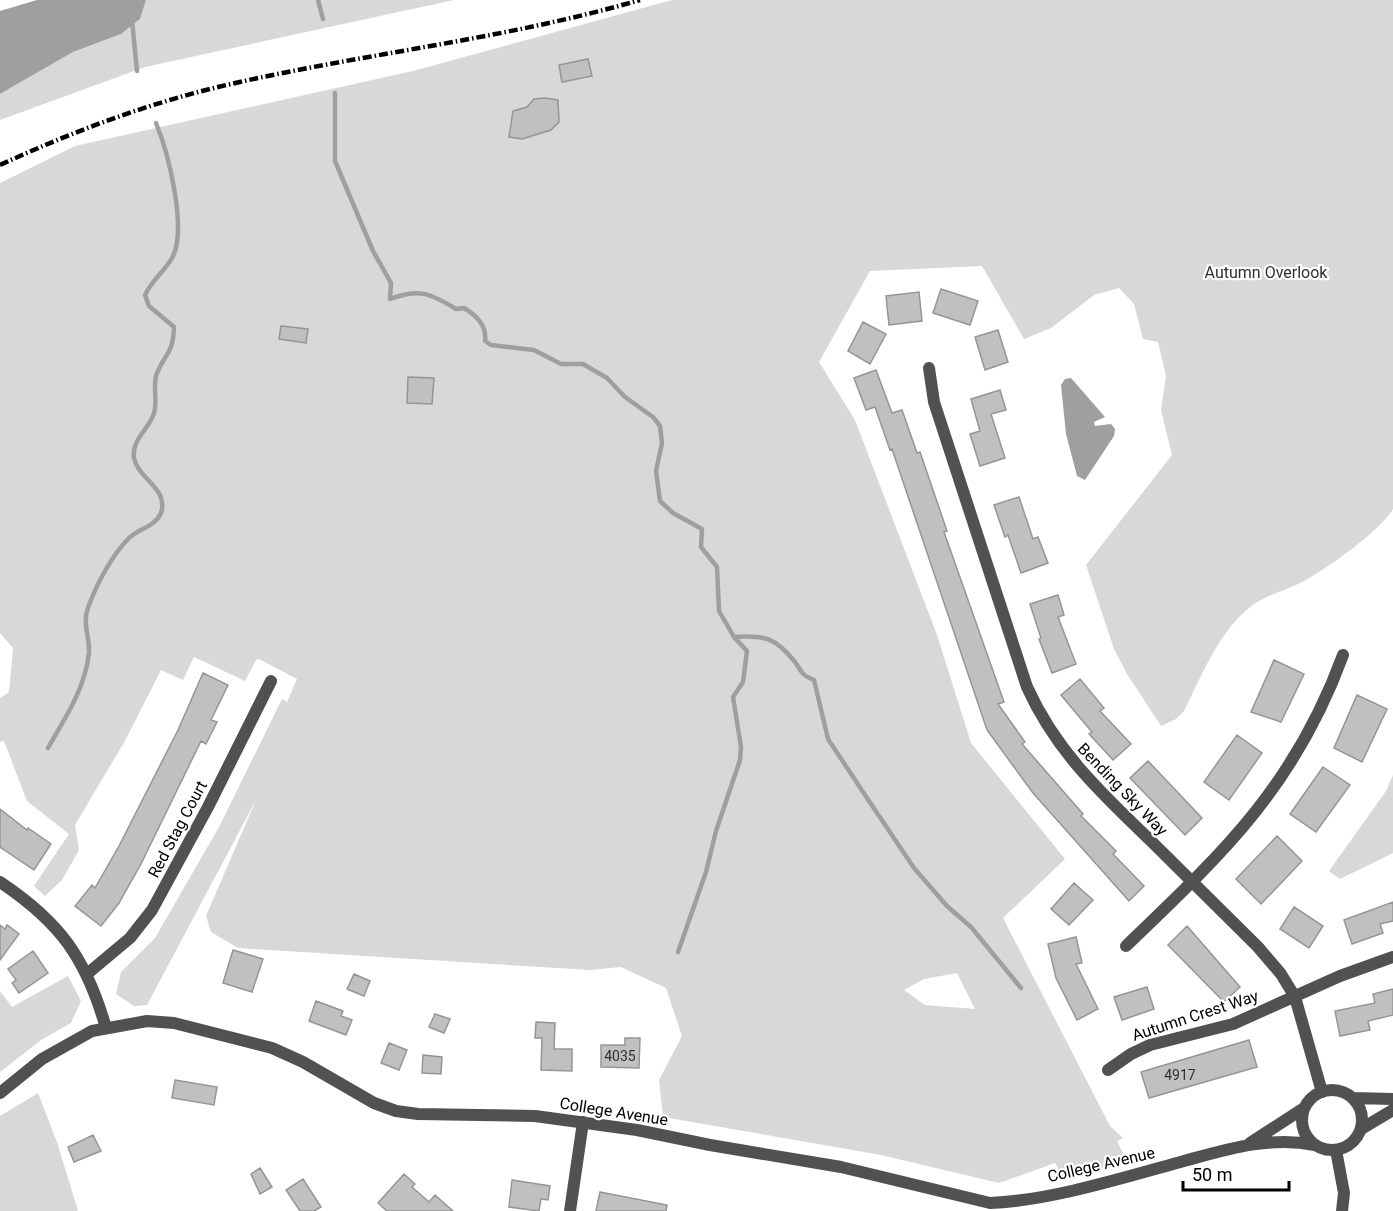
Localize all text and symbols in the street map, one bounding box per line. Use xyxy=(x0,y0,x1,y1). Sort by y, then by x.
park label: Autumn Overlook xyxy=(1205,263,1328,282)
street label: Bending Sky Way xyxy=(1074,739,1172,840)
street label: Red Stag Court xyxy=(144,777,211,881)
street label: Autumn Crest Way xyxy=(1130,986,1261,1045)
house number: 4035 xyxy=(604,1048,636,1064)
house number: 4917 xyxy=(1164,1067,1196,1083)
street label: College Avenue xyxy=(558,1094,670,1129)
street label: College Avenue xyxy=(1046,1143,1157,1186)
scale bar xyxy=(1183,1154,1290,1192)
text: 50 m xyxy=(1192,1164,1232,1185)

